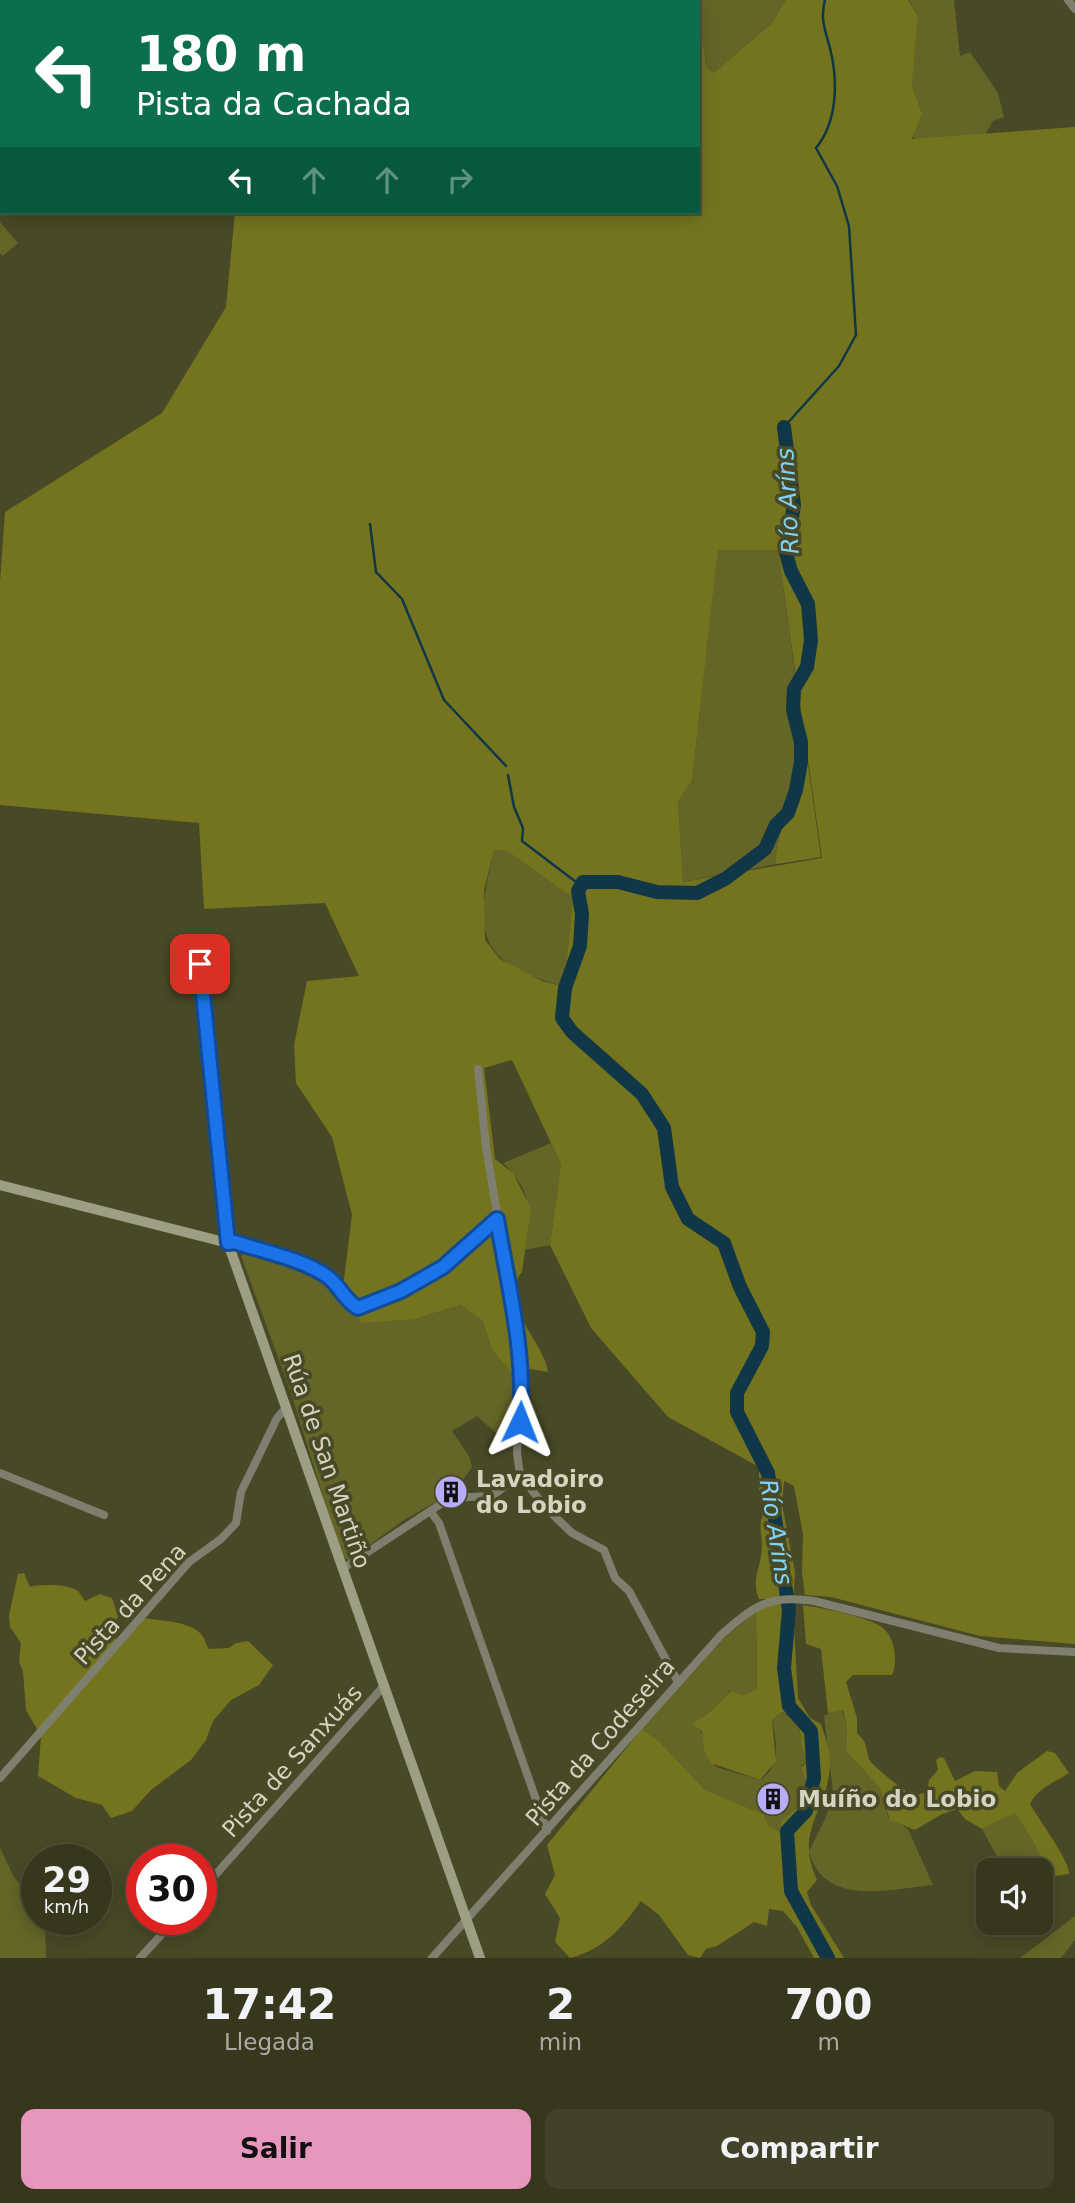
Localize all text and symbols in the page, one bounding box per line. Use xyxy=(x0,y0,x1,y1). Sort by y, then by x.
text: 180 m xyxy=(136,26,306,83)
icon: left xyxy=(21,28,112,119)
text: Pista da Cachada xyxy=(136,85,412,123)
icon: left xyxy=(222,161,260,199)
icon: ahead xyxy=(295,161,333,199)
icon: ahead xyxy=(368,161,406,199)
icon: right xyxy=(441,161,479,199)
water label: Río Aríns xyxy=(771,447,805,555)
pin xyxy=(170,934,230,994)
icon: arrive xyxy=(181,945,219,983)
street label: Rúa de San Martiño xyxy=(278,1350,376,1572)
position arrow xyxy=(483,1385,557,1459)
place label: Lavadoiro do Lobio xyxy=(476,1466,604,1518)
building icon: Lavadoiro do Lobio xyxy=(432,1473,470,1511)
water label: Río Aríns xyxy=(754,1477,798,1587)
street label: Pista da Pena xyxy=(69,1538,191,1670)
street label: Pista da Codeseira xyxy=(520,1653,680,1831)
street label: Pista de Sanxuás xyxy=(217,1680,367,1842)
building icon: Muíño do Lobio xyxy=(754,1780,792,1818)
place label: Muíño do Lobio xyxy=(798,1786,996,1812)
speed limit sign: 30 xyxy=(126,1844,217,1935)
map controls xyxy=(976,1858,1053,1935)
button: sound xyxy=(976,1858,1053,1935)
text: 29 xyxy=(42,1860,91,1900)
text: km/h xyxy=(44,1896,89,1917)
text: 17:42 xyxy=(203,1980,336,2029)
text: 2 xyxy=(546,1980,575,2029)
text: 700 xyxy=(785,1980,872,2029)
text: Llegada xyxy=(224,2029,315,2055)
text: min xyxy=(539,2029,582,2055)
text: m xyxy=(817,2029,840,2055)
button: Salir xyxy=(21,2109,531,2189)
button: Compartir xyxy=(545,2109,1054,2189)

